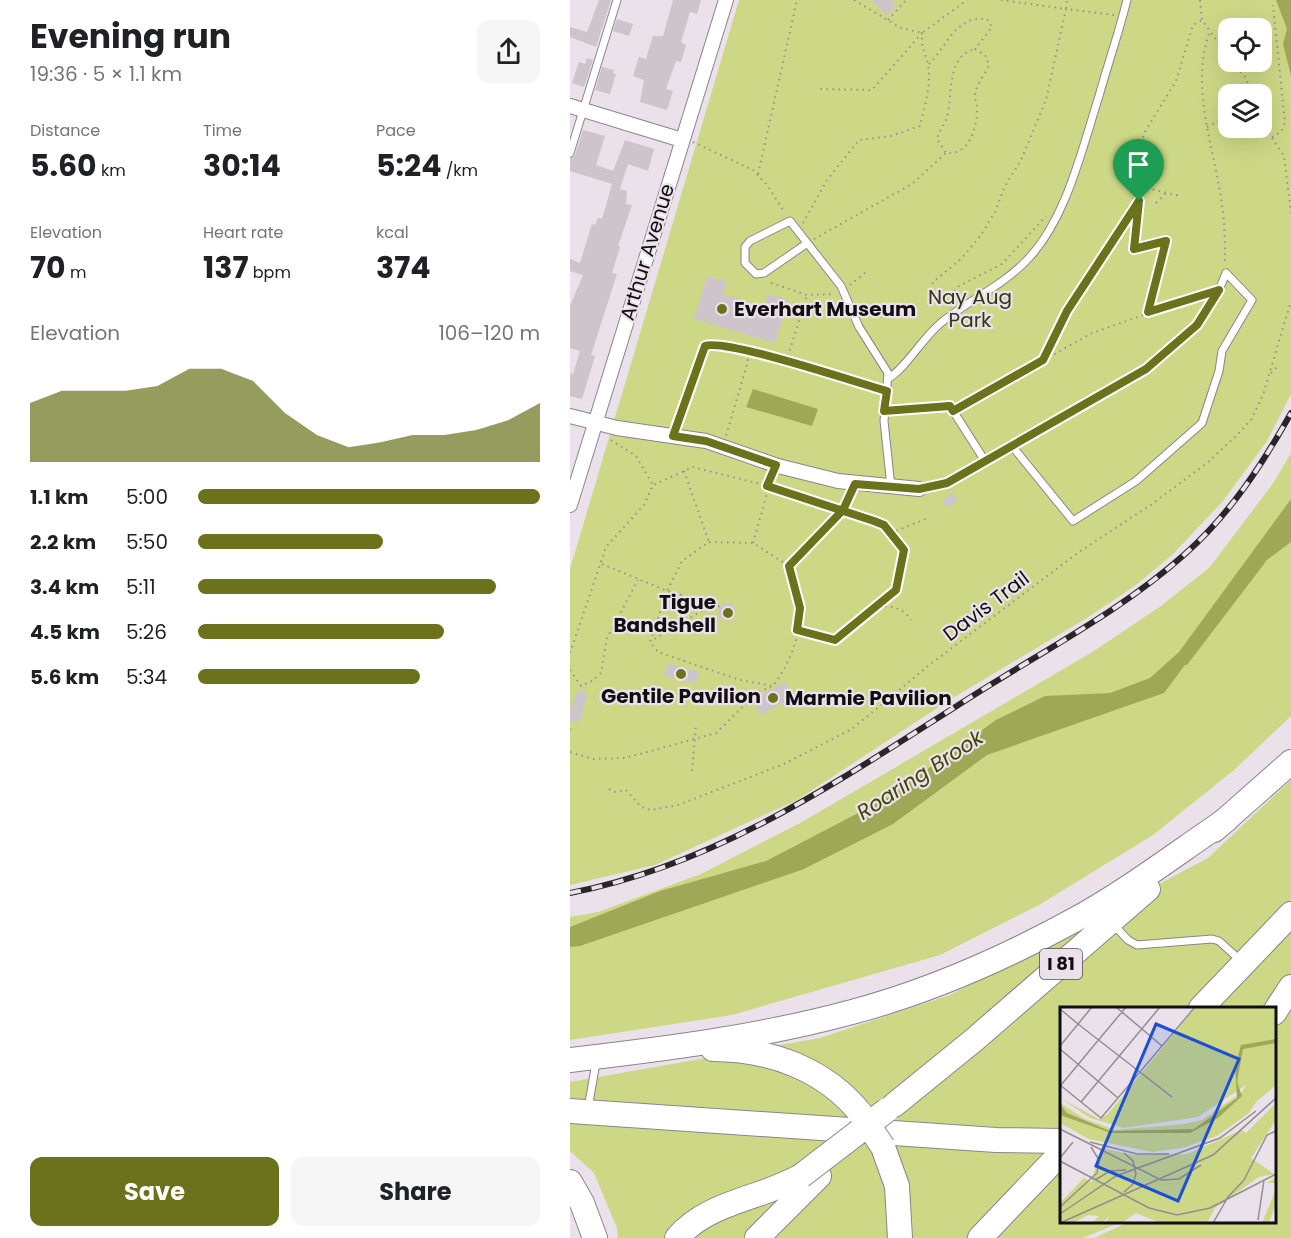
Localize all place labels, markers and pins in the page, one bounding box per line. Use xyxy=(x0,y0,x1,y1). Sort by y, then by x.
pin xyxy=(1113,139,1164,201)
place label: Everhart Museum xyxy=(734,295,916,323)
marker: Everhart Museum xyxy=(715,302,729,316)
place label: Tigue Bandshell xyxy=(613,588,716,639)
marker: Tigue Bandshell xyxy=(721,606,735,620)
marker: Gentile Pavilion xyxy=(674,667,688,681)
place label: Gentile Pavilion xyxy=(601,682,761,710)
place label: Marmie Pavilion xyxy=(785,684,952,712)
marker: Marmie Pavilion xyxy=(766,691,780,705)

